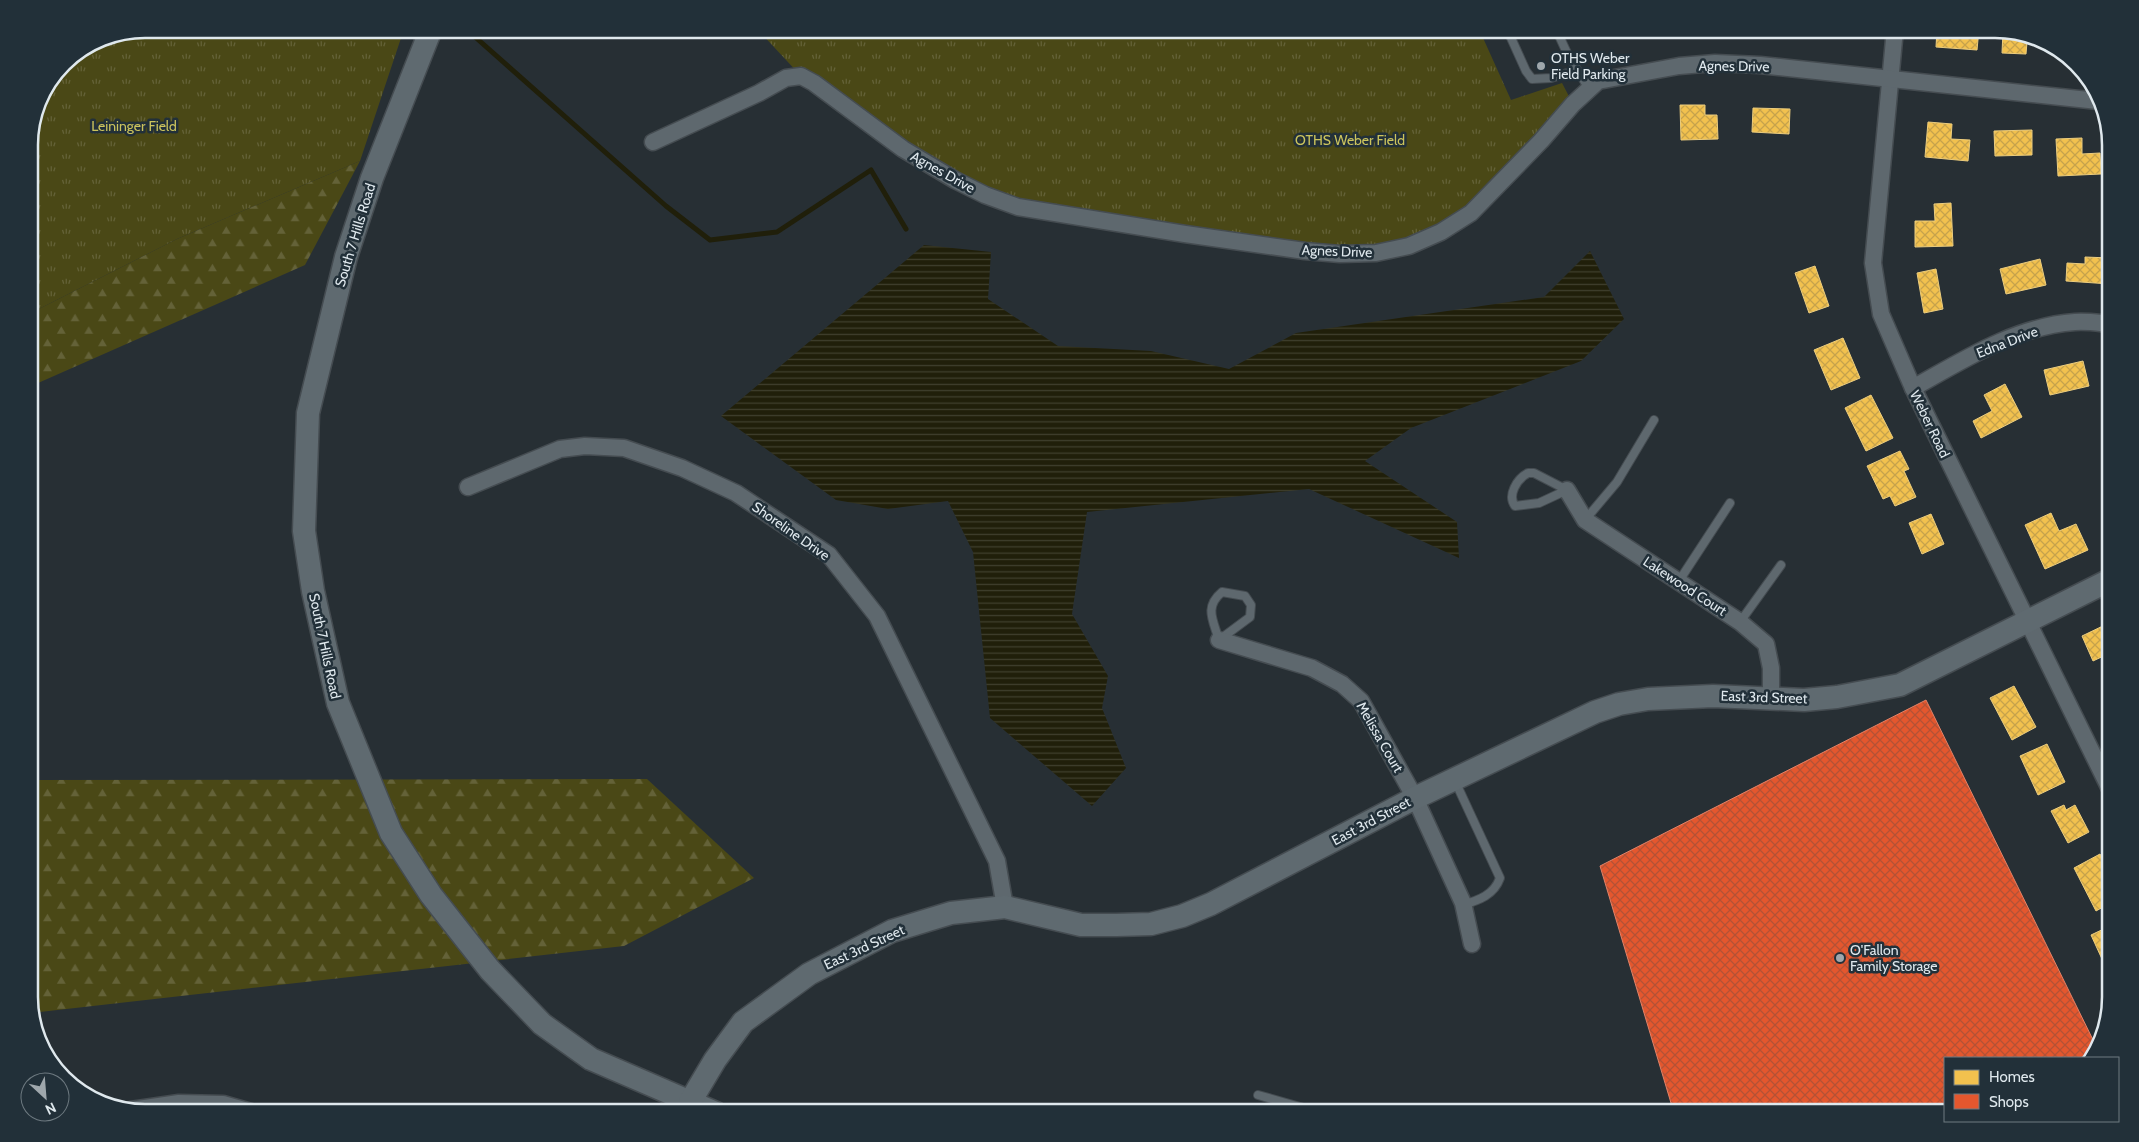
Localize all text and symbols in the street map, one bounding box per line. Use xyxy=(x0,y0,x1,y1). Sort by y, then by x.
place label: OTHS Weber Field Parking xyxy=(1551,49,1630,83)
street label: Agnes Drive xyxy=(1698,56,1770,76)
marker: OTHS Weber Field Parking xyxy=(1535,60,1547,72)
park label: Leininger Field xyxy=(91,117,177,135)
park label: OTHS Weber Field xyxy=(1295,131,1405,149)
street label: Agnes Drive xyxy=(908,147,978,197)
street label: South 7 Hills Road xyxy=(331,181,379,289)
street label: Agnes Drive xyxy=(1301,241,1373,261)
street label: Edna Drive xyxy=(1974,322,2040,362)
street label: Weber Road xyxy=(1906,387,1954,461)
street label: Shoreline Drive xyxy=(749,498,833,564)
street label: Lakewood Court xyxy=(1640,552,1730,620)
street label: South 7 Hills Road xyxy=(305,592,345,700)
street label: East 3rd Street xyxy=(1720,686,1808,708)
street label: Melissa Court xyxy=(1353,698,1408,776)
street label: East 3rd Street xyxy=(1328,793,1414,849)
street label: East 3rd Street xyxy=(821,920,907,974)
place label: O'Fallon Family Storage xyxy=(1850,941,1937,975)
marker: O'Fallon Family Storage xyxy=(1834,952,1846,964)
legend xyxy=(1944,1057,2119,1122)
text: Homes xyxy=(1989,1068,2035,1086)
north arrow xyxy=(20,1072,70,1122)
text: Shops xyxy=(1989,1093,2029,1111)
text: N xyxy=(42,1098,59,1119)

